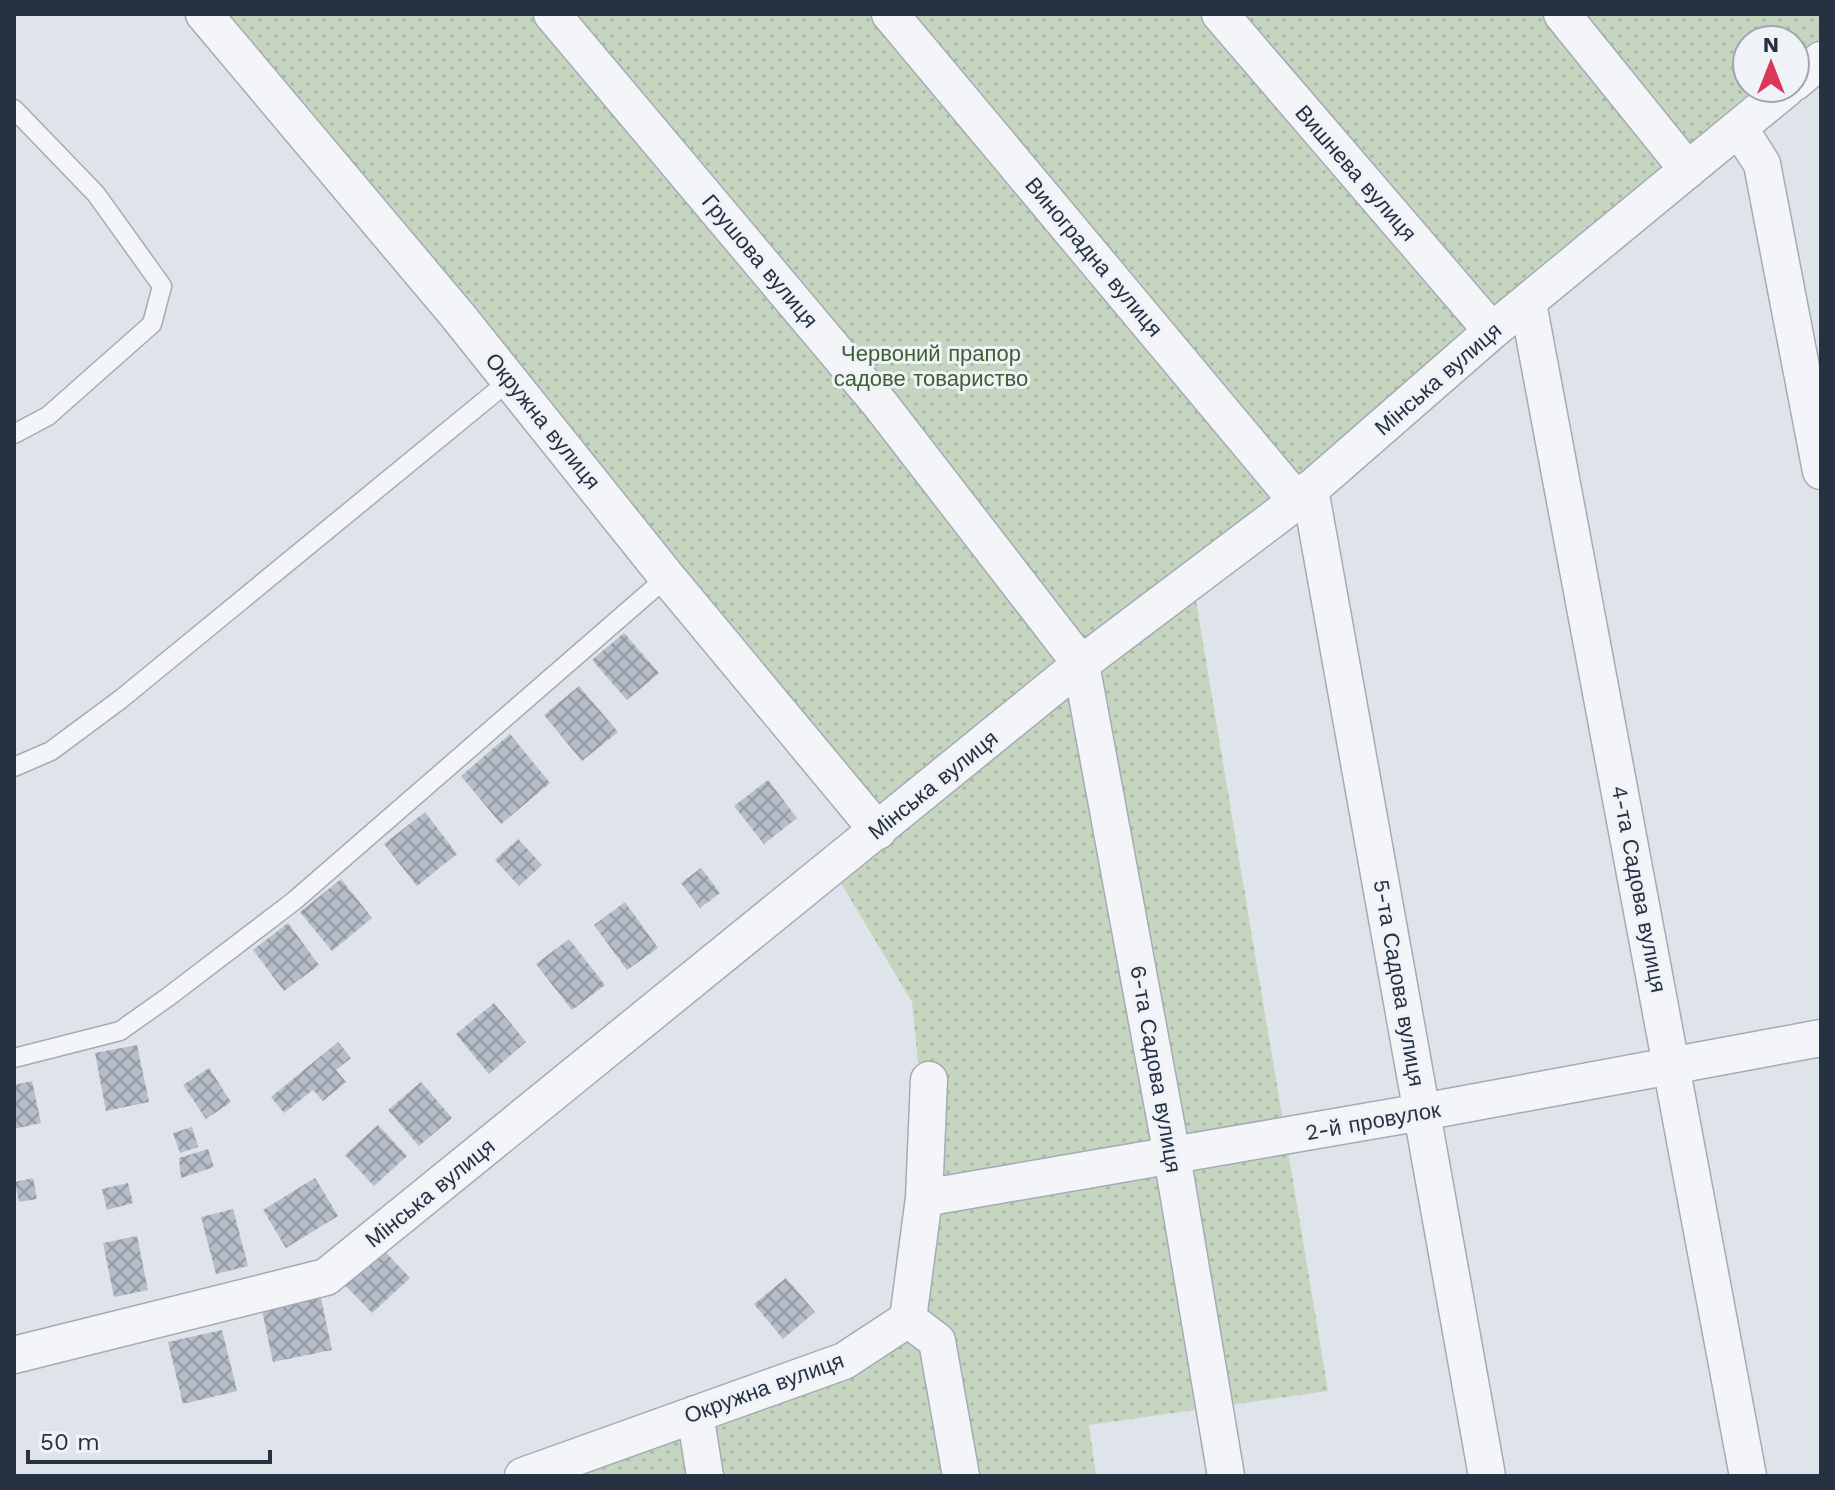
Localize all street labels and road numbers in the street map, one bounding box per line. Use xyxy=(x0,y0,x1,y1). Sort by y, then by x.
street label: Вишнева вулиця xyxy=(1290,100,1422,246)
street label: Виноградна вулиця xyxy=(1020,172,1168,342)
street label: Грушова вулиця xyxy=(697,189,823,333)
street label: Мінська вулиця xyxy=(1370,317,1506,441)
street label: Окружна вулиця xyxy=(480,348,606,494)
street label: Мінська вулиця xyxy=(863,725,1003,845)
street label: 4-та Садова вулиця xyxy=(1607,783,1671,995)
street label: 5-та Садова вулиця xyxy=(1368,878,1430,1088)
street label: 6-та Садова вулиця xyxy=(1125,963,1187,1175)
street label: 2-й провулок xyxy=(1304,1097,1443,1145)
street label: Мінська вулиця xyxy=(360,1133,500,1253)
street label: Окружна вулиця xyxy=(681,1348,847,1428)

